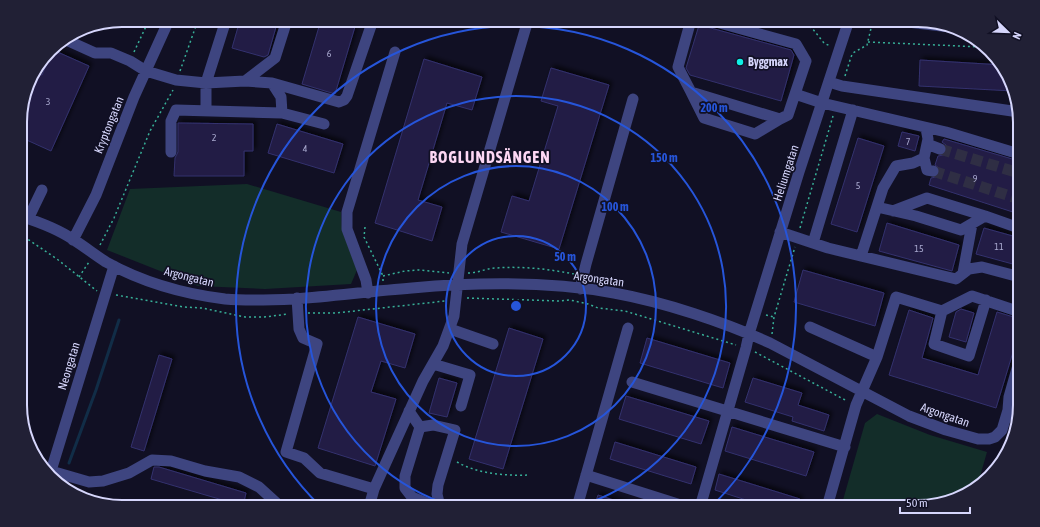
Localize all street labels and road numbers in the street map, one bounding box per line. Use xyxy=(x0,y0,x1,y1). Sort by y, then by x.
street label: Kryptongatan xyxy=(91,94,127,156)
street label: Heliumgatan xyxy=(770,143,802,203)
street label: Argongatan xyxy=(163,264,215,290)
street label: Argongatan xyxy=(573,269,625,289)
street label: Neongatan xyxy=(55,340,83,392)
street label: Argongatan xyxy=(919,400,971,430)

